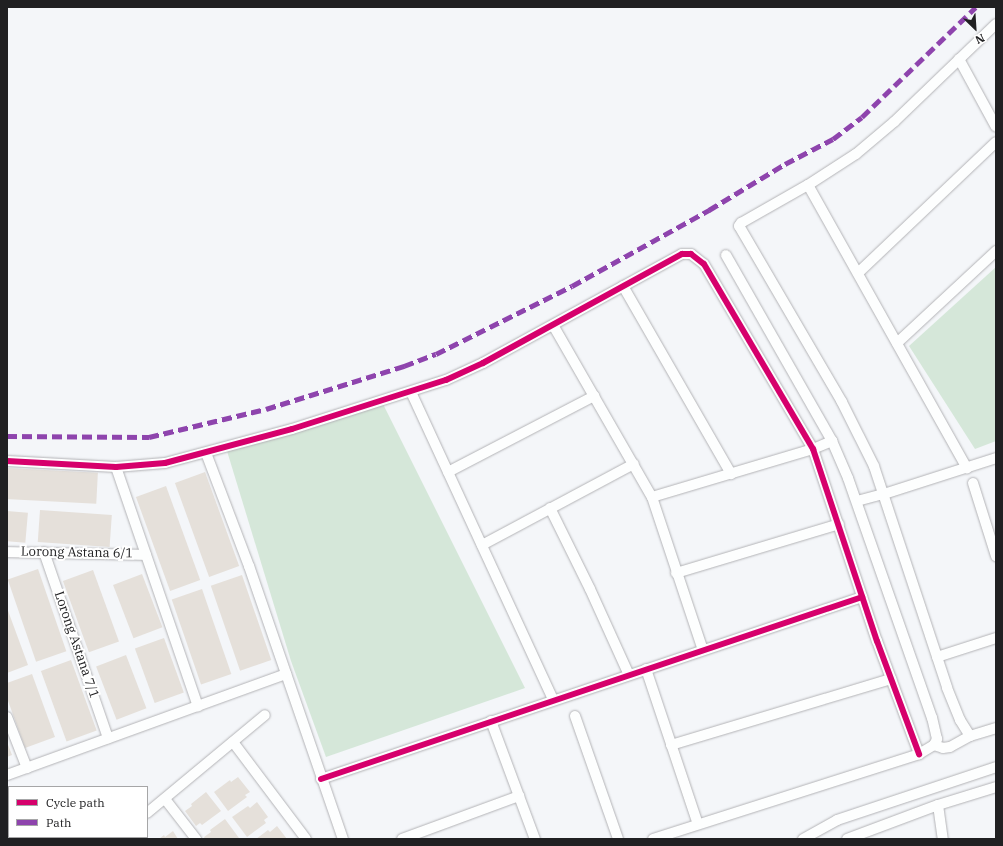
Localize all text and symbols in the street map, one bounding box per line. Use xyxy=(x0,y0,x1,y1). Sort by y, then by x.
north arrow xyxy=(955,8,995,48)
text: N xyxy=(973,31,987,47)
street label: Lorong Astana 6/1 xyxy=(21,544,133,562)
street label: Lorong Astana 7/1 xyxy=(50,589,102,701)
legend xyxy=(8,786,148,838)
text: Cycle path xyxy=(46,795,105,810)
text: Path xyxy=(46,815,71,830)

